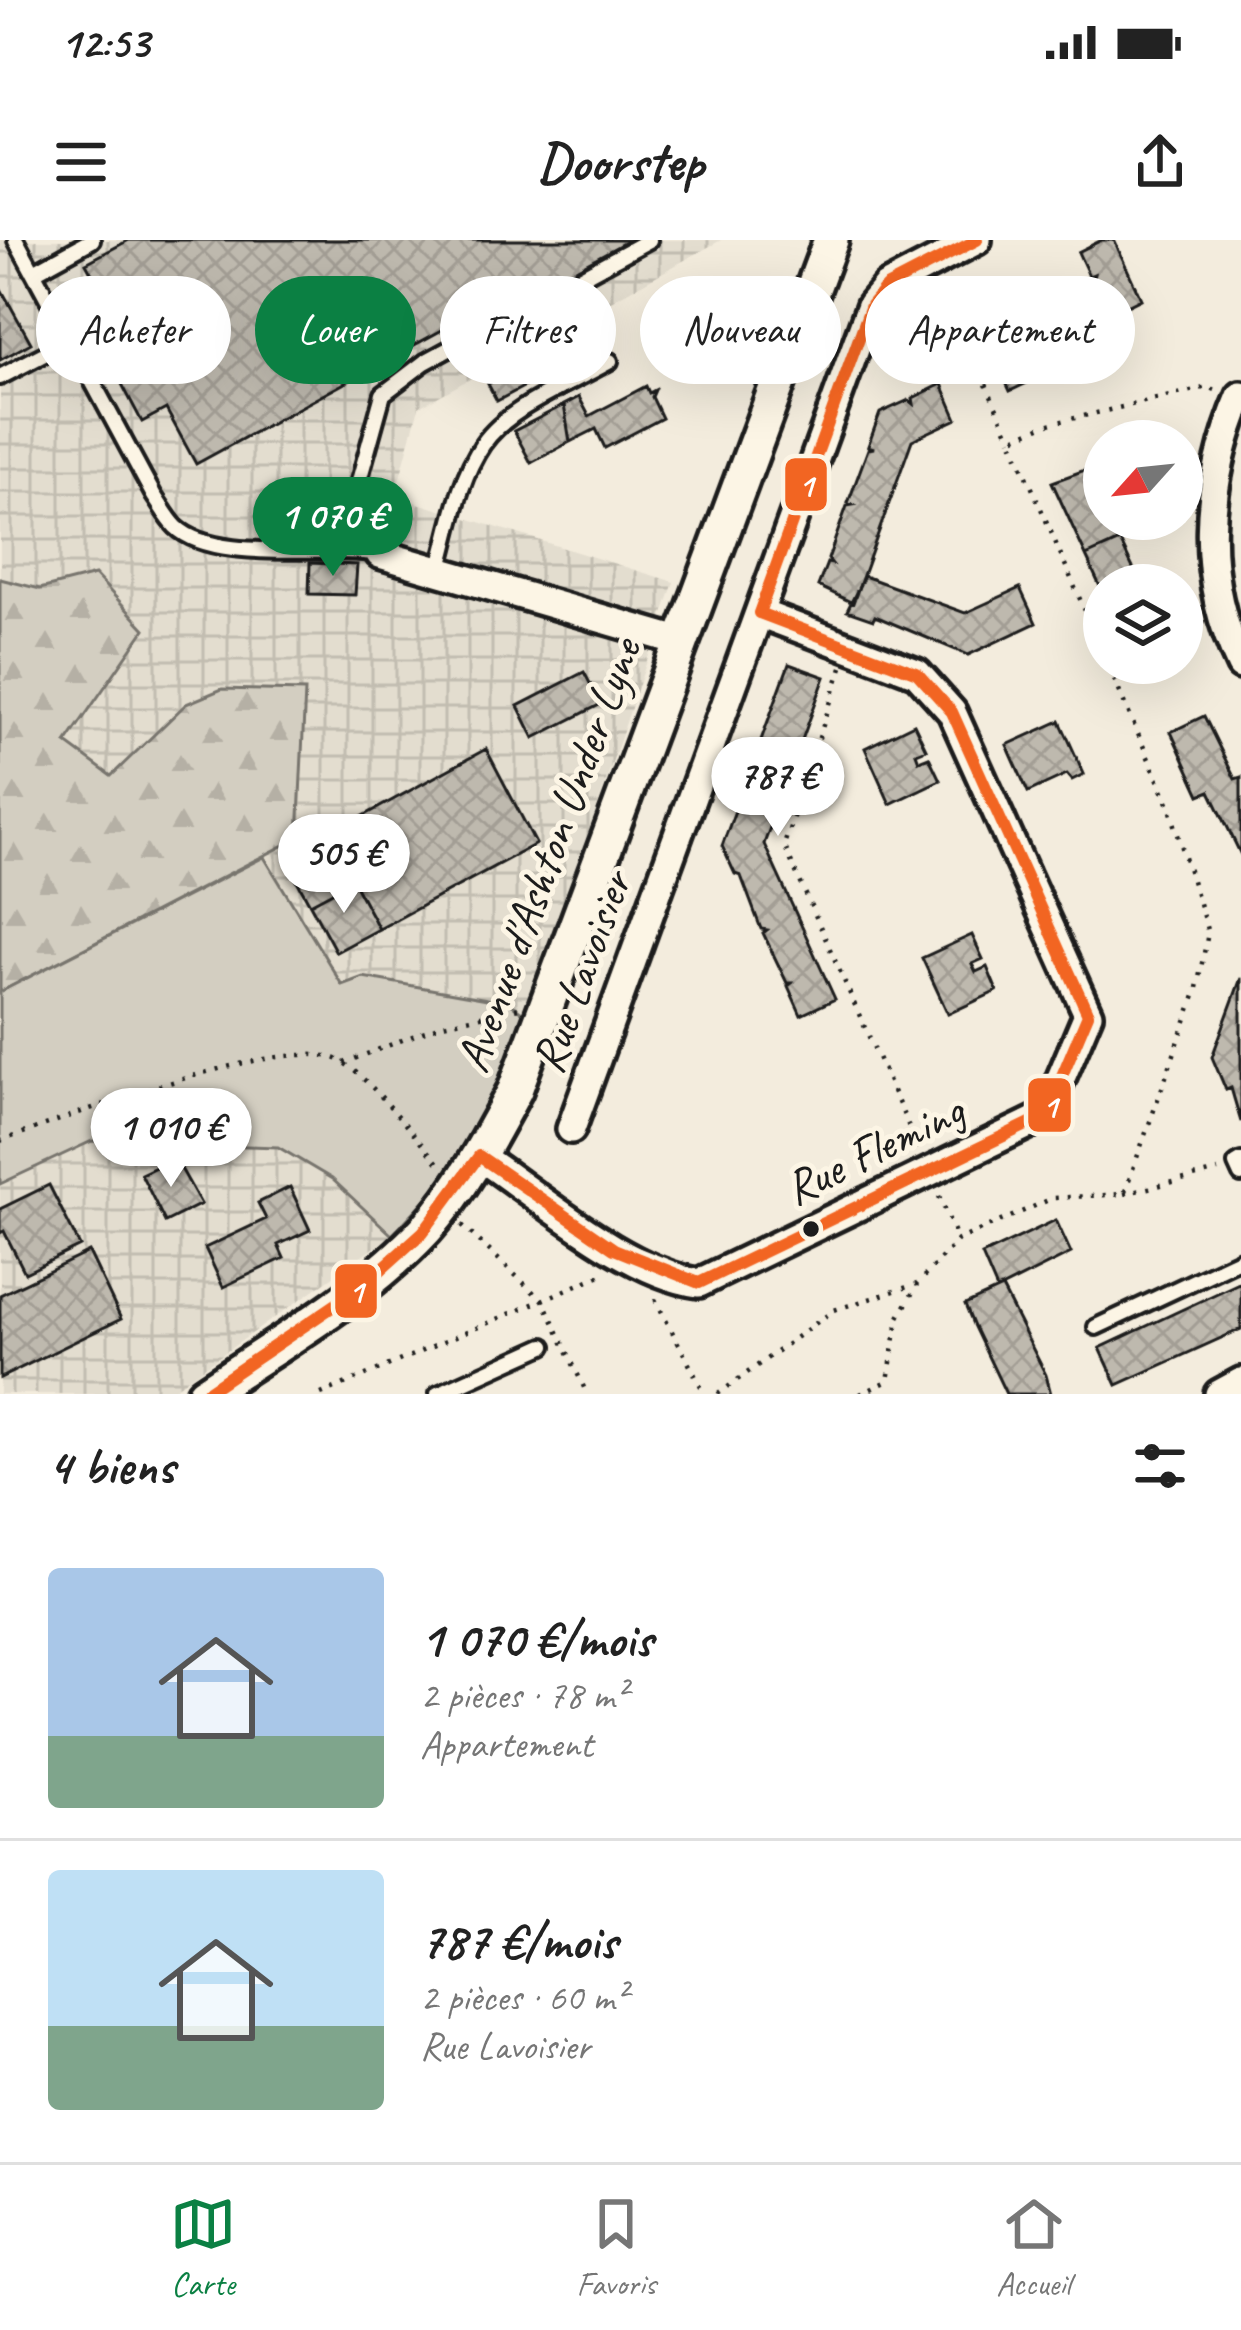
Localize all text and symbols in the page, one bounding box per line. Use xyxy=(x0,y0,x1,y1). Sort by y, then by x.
text: 12:53 xyxy=(60,14,149,71)
text: Doorstep xyxy=(538,128,704,196)
icon: menu xyxy=(48,129,114,195)
icon: share xyxy=(1127,129,1193,195)
chip: Acheter xyxy=(36,276,231,384)
chip: Louer xyxy=(255,276,416,384)
chip: Filtres xyxy=(440,276,616,384)
chip: Nouveau xyxy=(640,276,841,384)
chip: Appartement xyxy=(865,276,1135,384)
north arrow xyxy=(1083,420,1203,540)
map controls xyxy=(1083,420,1203,684)
line badge: 1 xyxy=(783,456,829,513)
text: 1 xyxy=(799,464,817,506)
pin: 1 070 € xyxy=(222,477,444,579)
text: 1 070 € xyxy=(280,491,386,540)
button: layers xyxy=(1083,564,1203,684)
street label: Avenue d'Ashton Under Lyne xyxy=(442,627,655,1080)
pin: 787 € xyxy=(694,737,862,839)
text: 787 € xyxy=(738,751,818,800)
pin: 505 € xyxy=(260,814,428,916)
text: 505 € xyxy=(305,828,383,877)
street label: Rue Lavoisier xyxy=(517,860,646,1081)
line badge: 1 xyxy=(1026,1076,1073,1134)
street label: Rue Fleming xyxy=(774,1079,975,1218)
text: 1 xyxy=(1043,1085,1061,1127)
pin: 1 010 € xyxy=(60,1088,282,1190)
text: 1 010 € xyxy=(118,1102,224,1151)
unlabelled marker xyxy=(800,1218,822,1240)
line badge: 1 xyxy=(333,1262,379,1320)
text: 1 xyxy=(349,1270,367,1312)
icon: filters xyxy=(1127,1433,1193,1499)
text: 4 biens xyxy=(48,1434,174,1498)
text: 1 070 €/mois xyxy=(420,1607,652,1671)
icon: home xyxy=(144,1616,288,1760)
text: 2 pièces · 78 m² xyxy=(420,1671,627,1720)
text: Appartement xyxy=(420,1720,593,1769)
text: 787 €/mois xyxy=(420,1909,617,1973)
icon: home xyxy=(144,1918,288,2062)
text: 2 pièces · 60 m² xyxy=(420,1973,627,2022)
text: Rue Lavoisier xyxy=(420,2022,590,2071)
tab: Carte xyxy=(170,2191,236,2305)
tab: Favoris xyxy=(576,2191,656,2305)
tab: Accueil xyxy=(996,2191,1071,2305)

